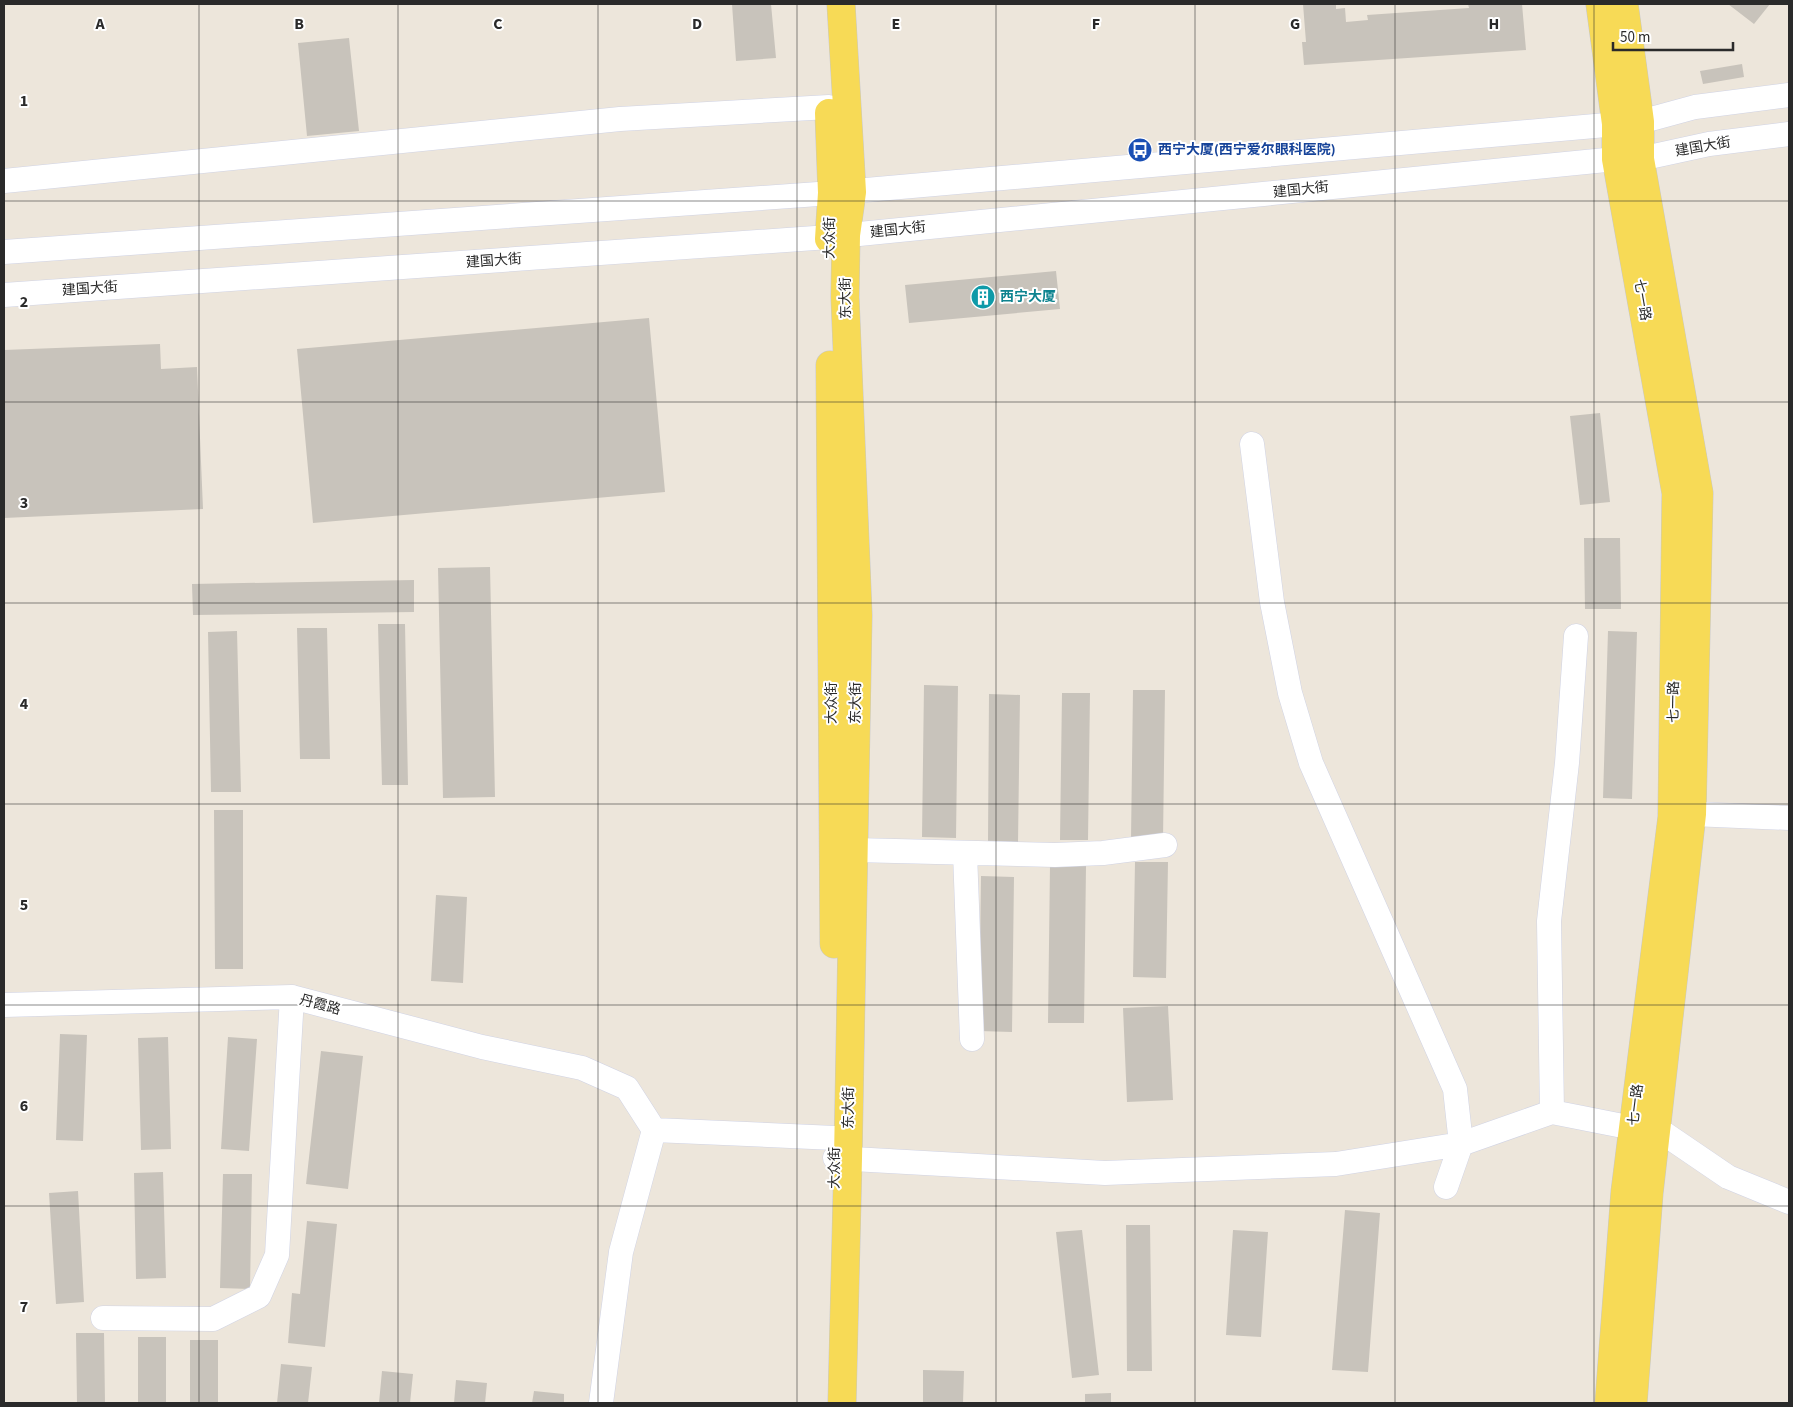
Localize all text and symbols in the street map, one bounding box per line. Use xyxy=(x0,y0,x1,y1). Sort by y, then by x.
text: A xyxy=(94,13,105,35)
text: B xyxy=(294,13,304,35)
text: C xyxy=(493,13,503,35)
text: D xyxy=(692,13,702,35)
text: E xyxy=(892,13,900,35)
text: F xyxy=(1092,13,1100,35)
text: G xyxy=(1290,13,1300,35)
text: H xyxy=(1489,13,1499,35)
scale bar xyxy=(1613,20,1733,52)
text: 50 m xyxy=(1620,27,1650,48)
text: 1 xyxy=(20,90,28,112)
street label: 建国大街 xyxy=(1674,132,1732,162)
bus stop icon: 西宁大厦(西宁爱尔眼科医院) xyxy=(1127,137,1153,163)
place label: 西宁大厦(西宁爱尔眼科医院) xyxy=(1158,140,1336,160)
street label: 建国大街 xyxy=(1272,177,1330,203)
street label: 大众街 xyxy=(820,217,840,259)
street label: 建国大街 xyxy=(869,217,927,243)
street label: 建国大街 xyxy=(465,249,523,273)
street label: 建国大街 xyxy=(61,277,119,301)
street label: 东大街 xyxy=(836,277,856,319)
street label: 七一路 xyxy=(1629,278,1655,322)
building icon: 西宁大厦 xyxy=(970,284,996,310)
place label: 西宁大厦 xyxy=(1000,287,1056,307)
text: 2 xyxy=(20,291,28,313)
text: 3 xyxy=(20,492,28,514)
street label: 七一路 xyxy=(1664,681,1684,723)
street label: 大众街 xyxy=(822,682,842,724)
street label: 东大街 xyxy=(846,682,866,724)
text: 4 xyxy=(20,693,29,715)
text: 5 xyxy=(20,894,28,916)
street label: 丹霞路 xyxy=(297,990,343,1020)
street label: 七一路 xyxy=(1624,1083,1648,1127)
street label: 东大街 xyxy=(839,1087,859,1129)
text: 6 xyxy=(20,1095,28,1117)
street label: 大众街 xyxy=(825,1147,845,1189)
text: 7 xyxy=(20,1296,28,1318)

